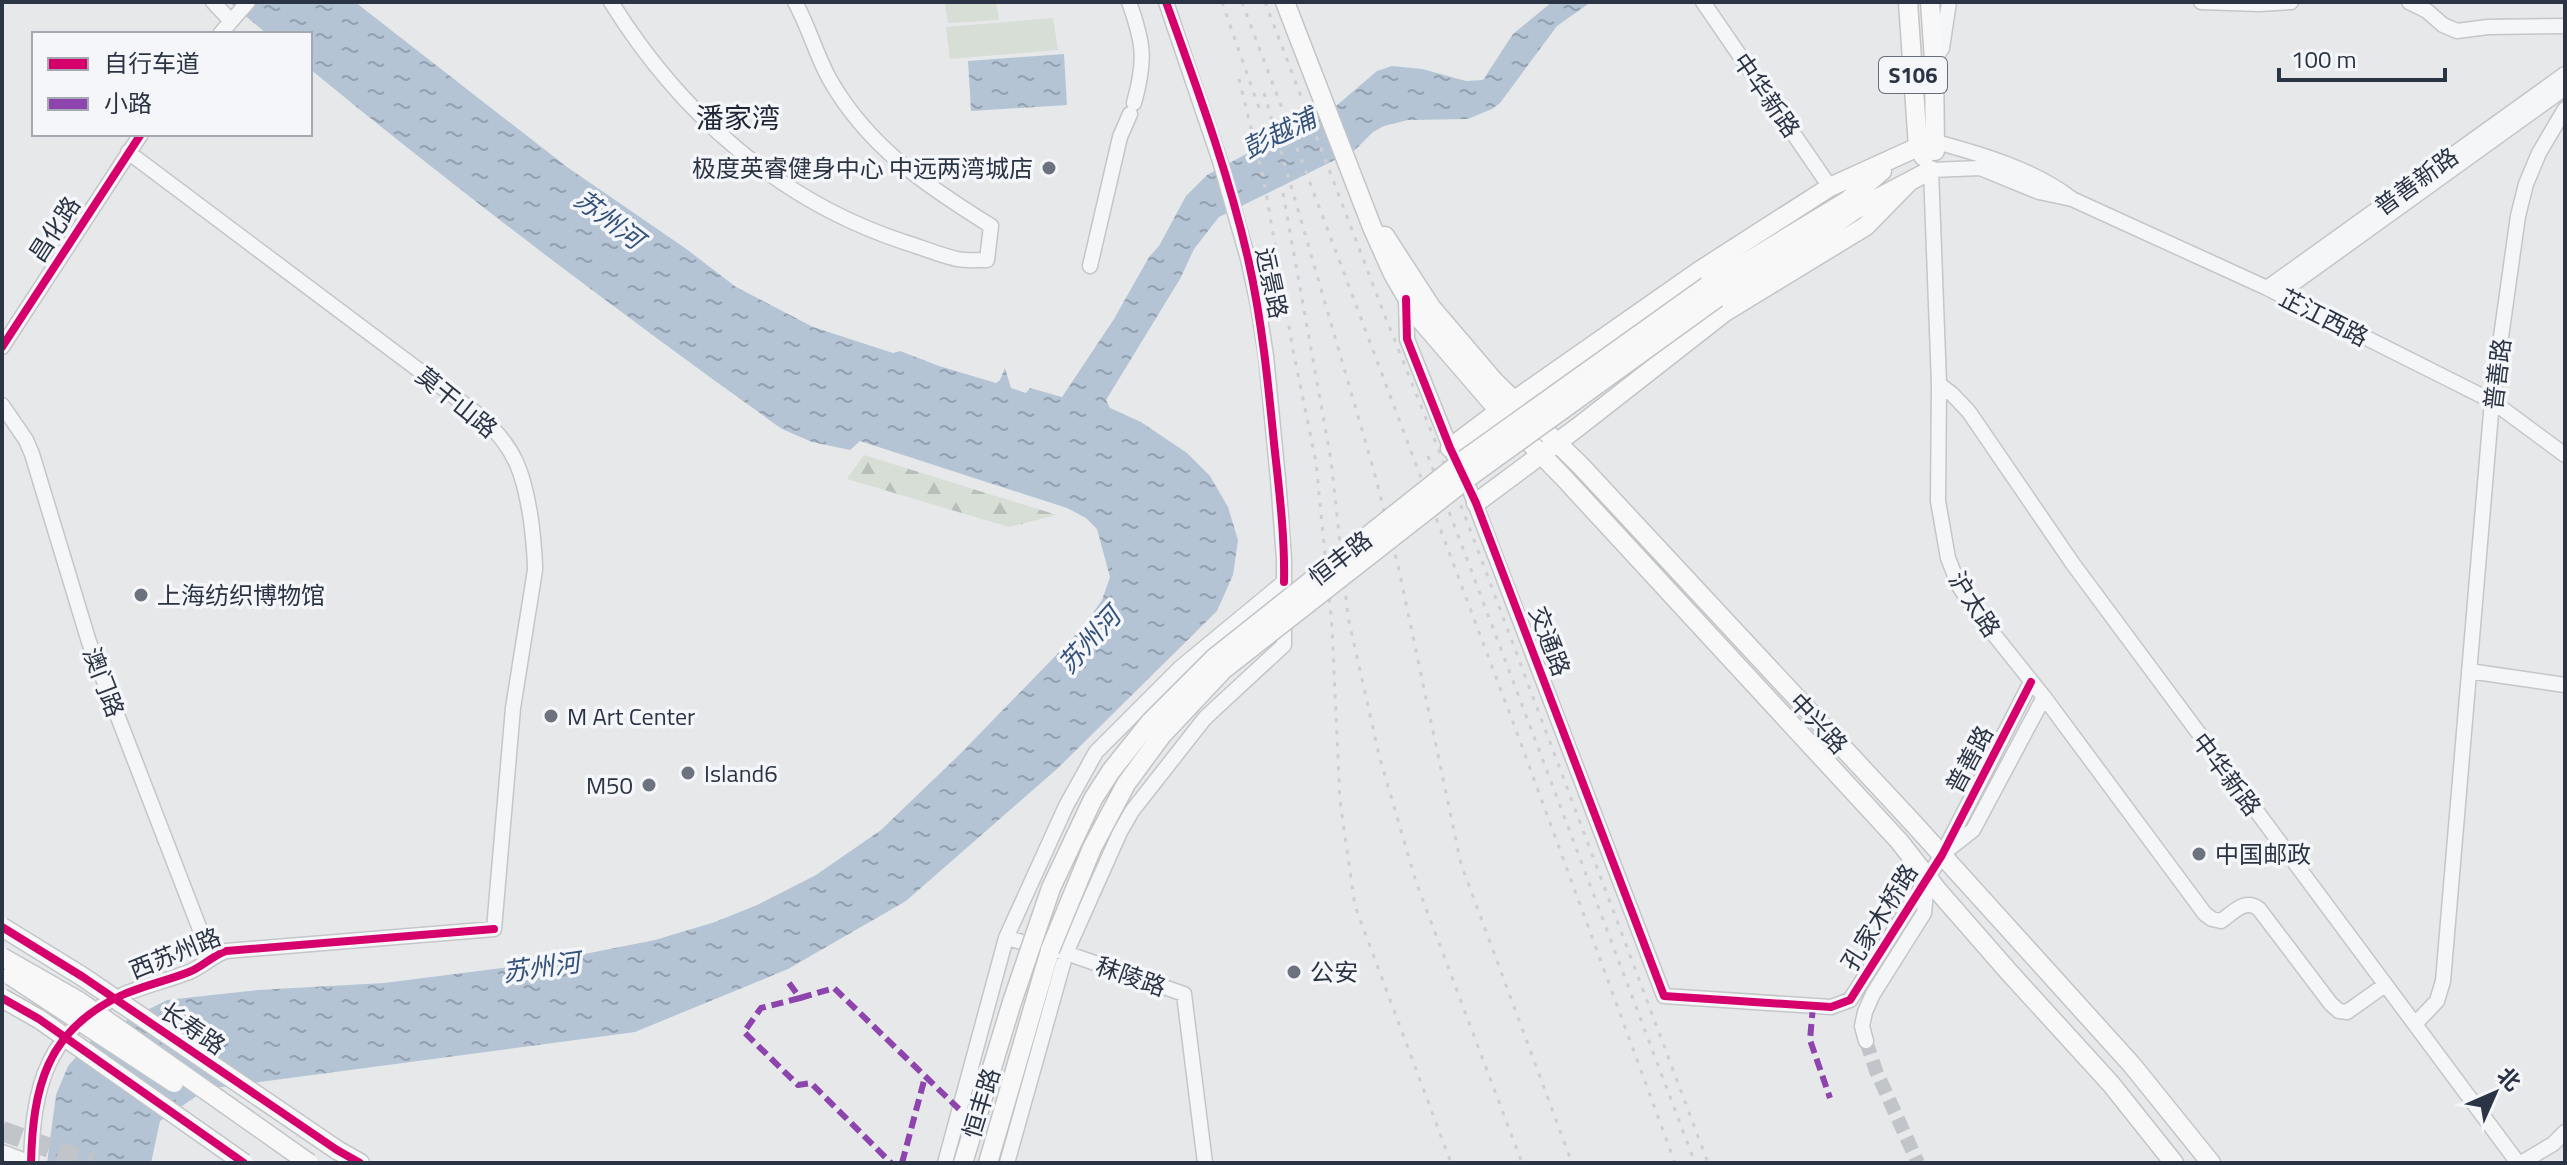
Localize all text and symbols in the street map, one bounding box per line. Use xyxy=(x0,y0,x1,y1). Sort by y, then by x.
legend xyxy=(32,32,312,136)
scale bar xyxy=(2279,32,2445,82)
text: 100 m xyxy=(2291,41,2357,77)
text: 自行车道 xyxy=(104,45,200,81)
street label: 中华新路 xyxy=(1725,45,1809,145)
road number: S106 xyxy=(1879,57,1947,93)
text: 小路 xyxy=(104,85,152,121)
district label: 潘家湾 xyxy=(696,96,780,139)
water label: 彭越浦 xyxy=(1235,97,1326,168)
street label: 普善新路 xyxy=(2367,138,2465,224)
place label: 极度英睿健身中心 中远两湾城店 xyxy=(692,150,1033,186)
marker: 极度英睿健身中心 中远两湾城店 xyxy=(1040,159,1058,177)
water label: 苏州河 xyxy=(566,180,656,261)
street label: 昌化路 xyxy=(19,189,89,269)
street label: 远景路 xyxy=(1247,244,1297,322)
street label: 芷江西路 xyxy=(2273,279,2375,355)
street label: 普善路 xyxy=(2475,336,2519,412)
street label: 莫干山路 xyxy=(408,358,506,446)
street label: 恒丰路 xyxy=(1301,522,1379,594)
street label: 沪太路 xyxy=(1940,564,2010,644)
place label: 上海纺织博物馆 xyxy=(157,577,325,613)
marker: 上海纺织博物馆 xyxy=(132,586,150,604)
water label: 苏州河 xyxy=(1048,594,1133,682)
street label: 交通路 xyxy=(1520,601,1580,681)
street label: 澳门路 xyxy=(74,642,134,722)
street label: 中兴路 xyxy=(1781,684,1857,762)
place label: M Art Center xyxy=(567,698,695,734)
marker: M Art Center xyxy=(542,707,560,725)
street label: 普善路 xyxy=(1936,719,2002,799)
street label: 中华新路 xyxy=(2184,725,2270,823)
place label: Island6 xyxy=(704,755,778,791)
marker: Island6 xyxy=(679,764,697,782)
place label: M50 xyxy=(586,767,633,803)
marker: M50 xyxy=(640,776,658,794)
place label: 中国邮政 xyxy=(2215,836,2311,872)
marker: 中国邮政 xyxy=(2190,845,2208,863)
street label: 孔家木桥路 xyxy=(1832,857,1926,977)
street label: 西苏州路 xyxy=(124,918,226,988)
water label: 苏州河 xyxy=(500,942,587,992)
street label: 秣陵路 xyxy=(1091,947,1171,1005)
place label: 公安 xyxy=(1310,954,1358,990)
marker: 公安 xyxy=(1285,963,1303,981)
street label: 长寿路 xyxy=(153,993,233,1063)
north arrow xyxy=(2455,1053,2535,1133)
text: 北 xyxy=(2489,1059,2529,1099)
street label: 恒丰路 xyxy=(953,1063,1009,1143)

